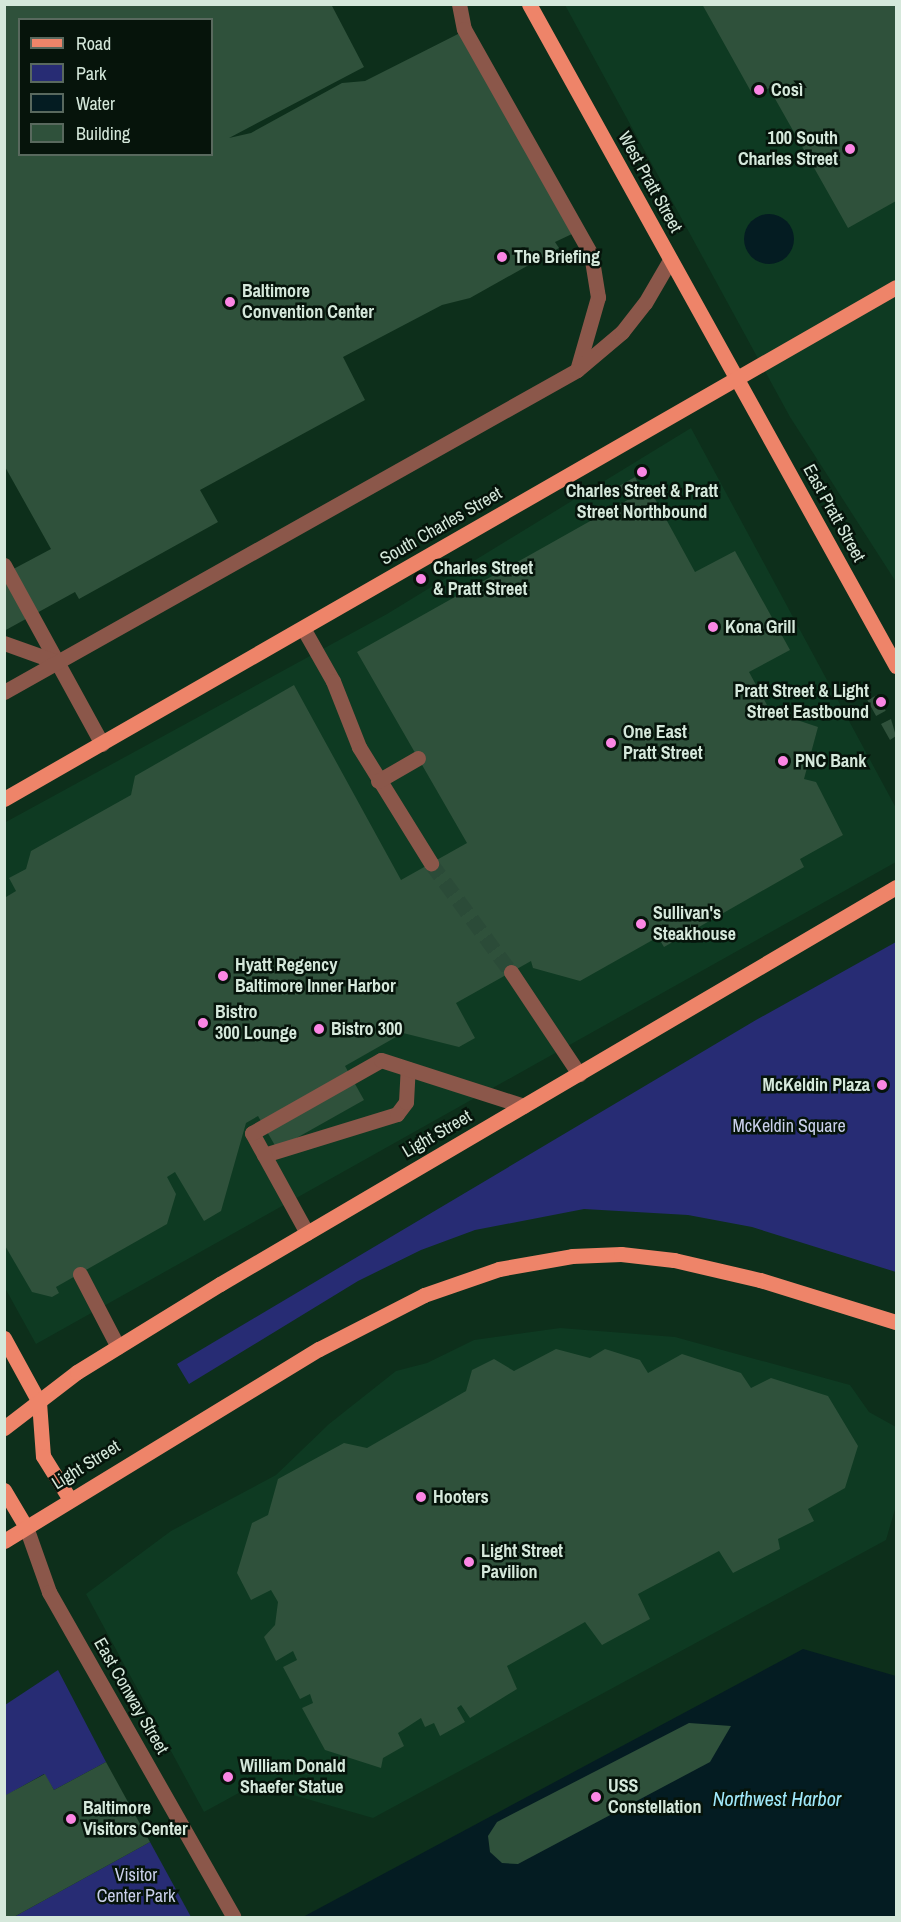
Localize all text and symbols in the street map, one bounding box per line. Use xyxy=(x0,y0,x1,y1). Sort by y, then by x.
legend xyxy=(18,18,213,156)
text: Road xyxy=(76,31,111,56)
text: Park xyxy=(76,61,106,86)
place label: Così xyxy=(771,79,803,101)
marker: Così xyxy=(752,83,766,97)
text: Water xyxy=(76,91,115,116)
text: Building xyxy=(76,121,130,146)
street label: West Pratt Street xyxy=(613,128,687,236)
place label: 100 South Charles Street xyxy=(738,128,838,170)
marker: 100 South Charles Street xyxy=(843,142,857,156)
place label: The Briefing xyxy=(514,246,600,268)
marker: The Briefing xyxy=(495,250,509,264)
place label: Baltimore Convention Center xyxy=(242,281,374,324)
marker: Baltimore Convention Center xyxy=(223,295,237,309)
street label: East Pratt Street xyxy=(798,460,870,566)
marker: Charles Street & Pratt Street Northbound xyxy=(635,465,649,479)
place label: Charles Street & Pratt Street Northbound xyxy=(566,481,718,524)
street label: South Charles Street xyxy=(376,482,506,570)
place label: Charles Street & Pratt Street xyxy=(433,558,533,600)
marker: Charles Street & Pratt Street xyxy=(414,572,428,586)
place label: Kona Grill xyxy=(725,616,796,638)
marker: Kona Grill xyxy=(706,620,720,634)
place label: Pratt Street & Light Street Eastbound xyxy=(735,681,869,724)
marker: Pratt Street & Light Street Eastbound xyxy=(874,695,888,709)
place label: One East Pratt Street xyxy=(623,722,703,764)
marker: One East Pratt Street xyxy=(604,736,618,750)
place label: PNC Bank xyxy=(795,750,866,772)
marker: PNC Bank xyxy=(776,754,790,768)
place label: Sullivan's Steakhouse xyxy=(653,903,736,946)
marker: Sullivan's Steakhouse xyxy=(634,917,648,931)
place label: Hyatt Regency Baltimore Inner Harbor xyxy=(235,955,396,998)
marker: Hyatt Regency Baltimore Inner Harbor xyxy=(216,969,230,983)
place label: Bistro 300 Lounge xyxy=(215,1002,297,1044)
marker: Bistro 300 Lounge xyxy=(196,1016,210,1030)
place label: Bistro 300 xyxy=(331,1018,402,1040)
marker: Bistro 300 xyxy=(312,1022,326,1036)
place label: McKeldin Plaza xyxy=(763,1074,870,1096)
marker: McKeldin Plaza xyxy=(875,1078,889,1092)
street label: Light Street xyxy=(399,1106,475,1162)
park label: McKeldin Square xyxy=(732,1115,846,1137)
street label: Light Street xyxy=(48,1436,124,1494)
place label: Hooters xyxy=(433,1486,489,1508)
marker: Hooters xyxy=(414,1490,428,1504)
place label: Light Street Pavilion xyxy=(481,1541,563,1584)
marker: Light Street Pavilion xyxy=(462,1555,476,1569)
street label: East Conway Street xyxy=(89,1634,173,1758)
place label: William Donald Shaefer Statue xyxy=(240,1756,346,1798)
marker: William Donald Shaefer Statue xyxy=(221,1770,235,1784)
place label: USS Constellation xyxy=(608,1776,701,1818)
water label: Northwest Harbor xyxy=(713,1786,841,1810)
marker: USS Constellation xyxy=(589,1790,603,1804)
place label: Baltimore Visitors Center xyxy=(83,1798,188,1840)
marker: Baltimore Visitors Center xyxy=(64,1812,78,1826)
park label: Visitor Center Park xyxy=(97,1865,175,1908)

